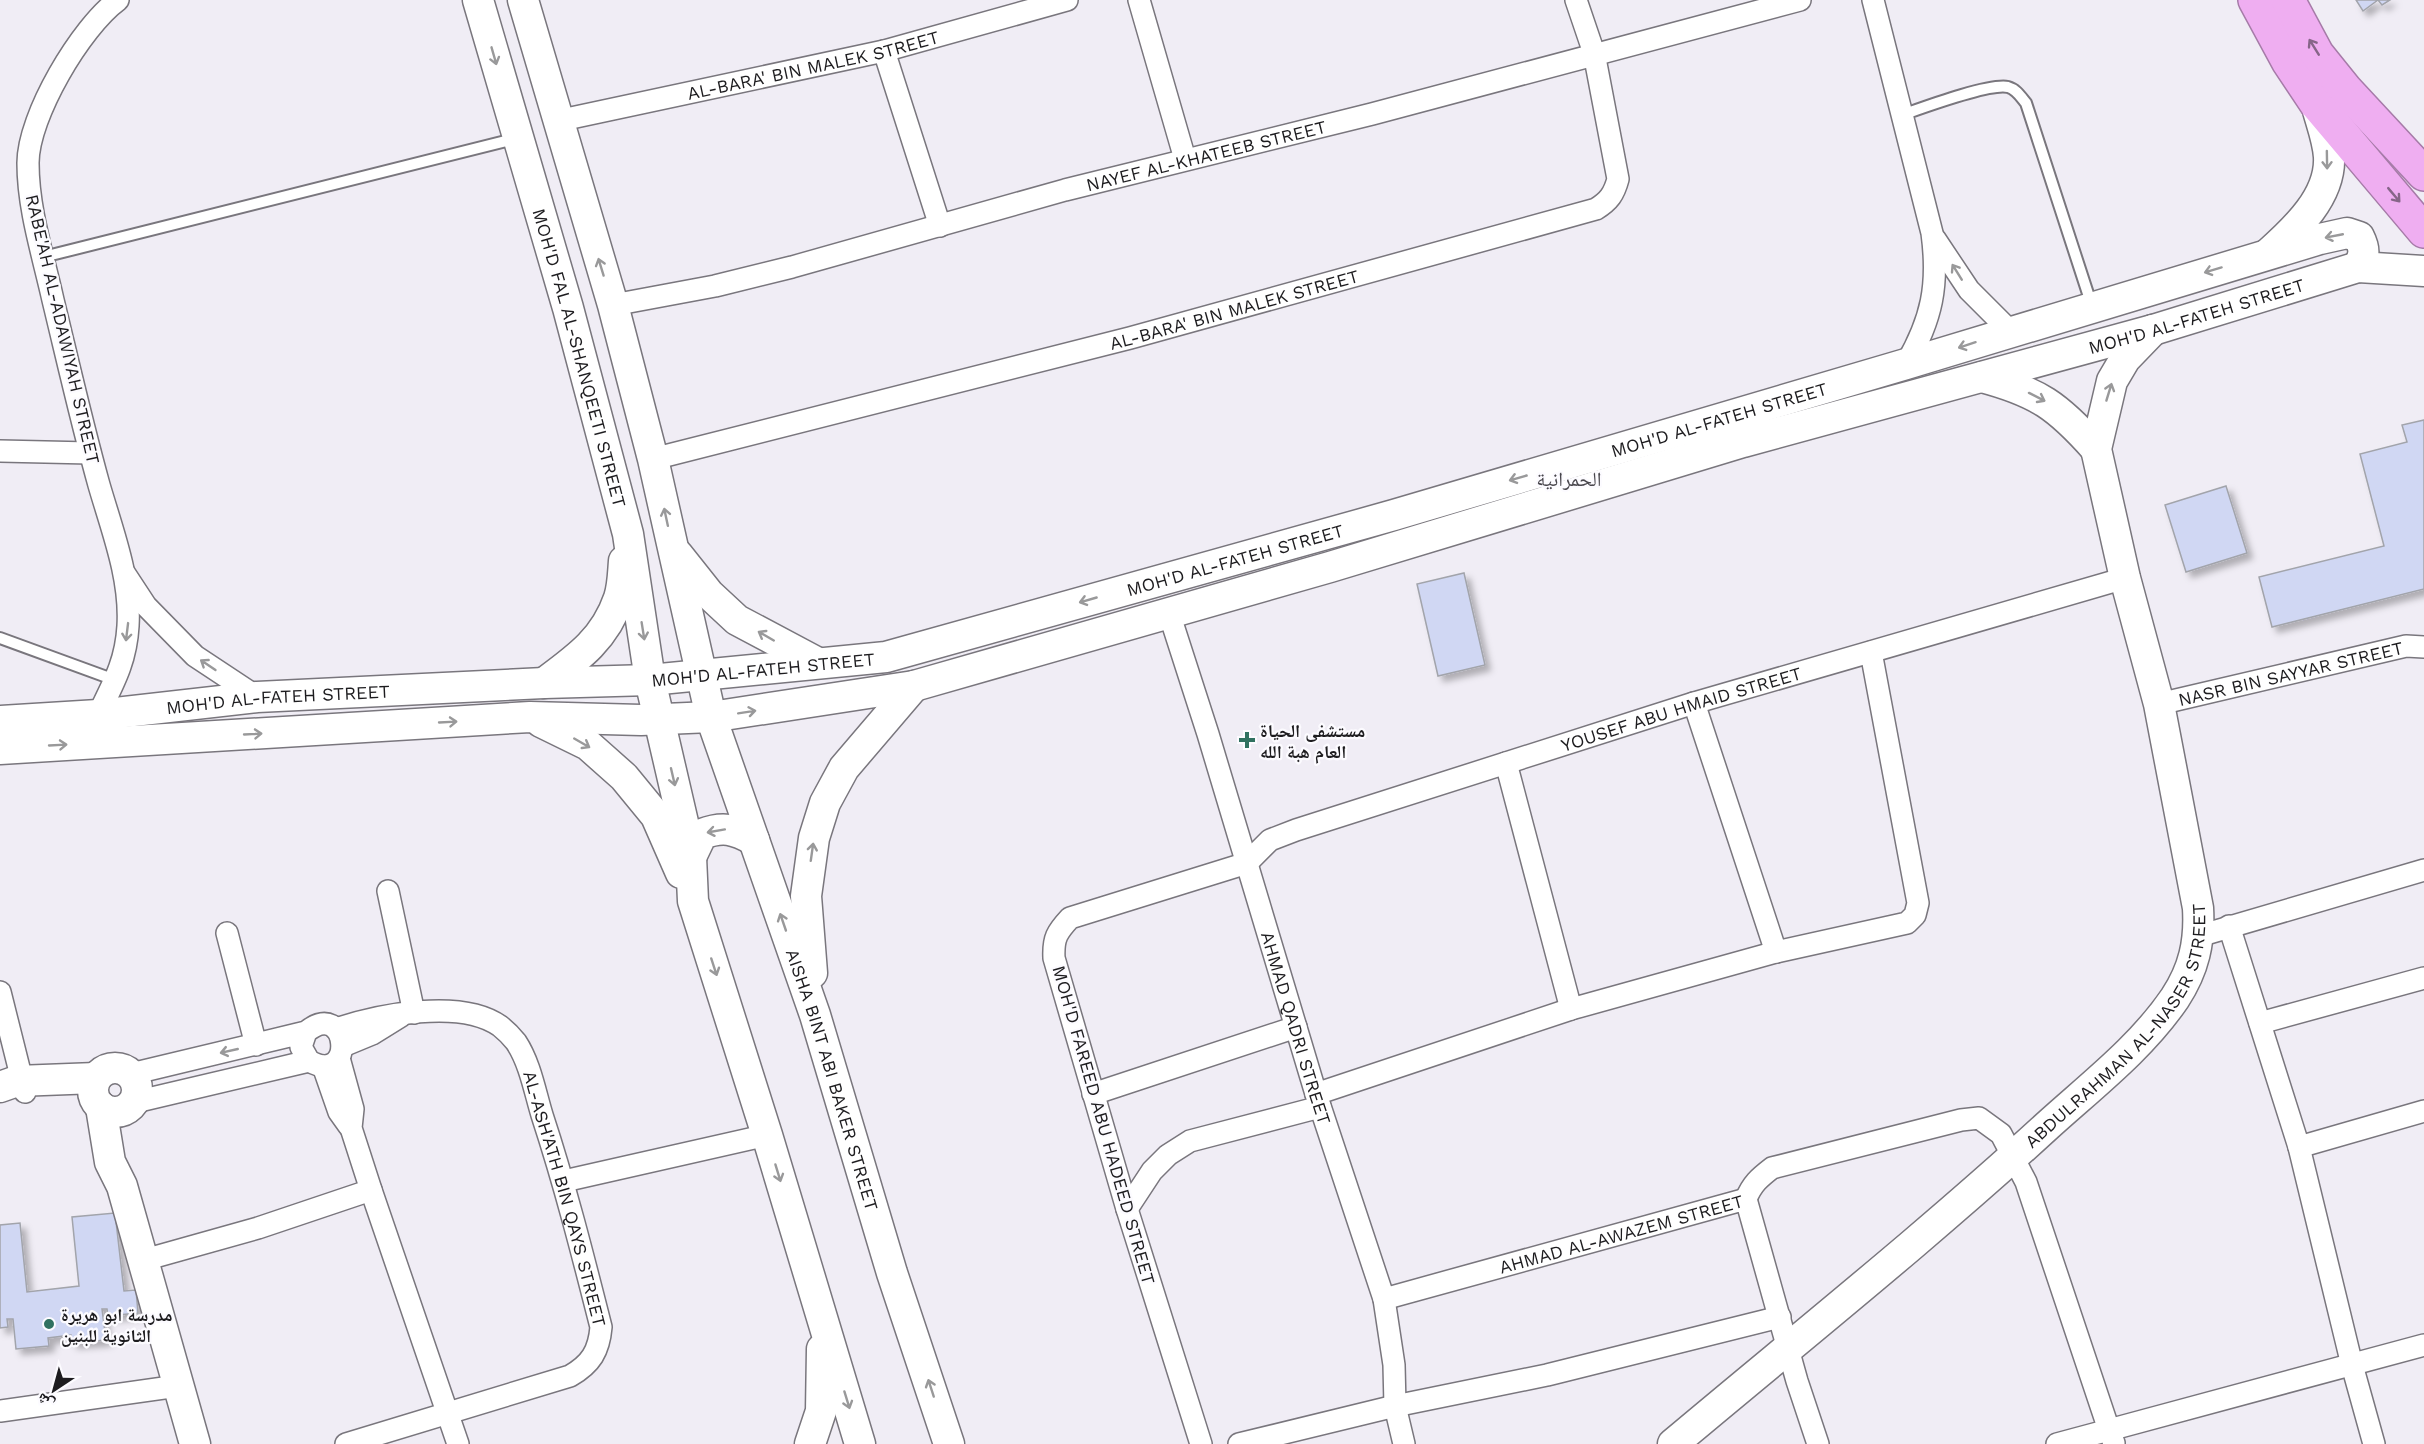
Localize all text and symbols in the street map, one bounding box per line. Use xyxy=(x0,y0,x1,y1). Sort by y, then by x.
street label: AL-BARA' BIN MALEK STREET xyxy=(685,26,941,103)
one-way arrow xyxy=(2307,39,2319,56)
one-way arrow xyxy=(489,46,500,65)
street label: NAYEF AL-KHATEEB STREET xyxy=(1084,115,1328,195)
one-way arrow xyxy=(2321,149,2333,169)
one-way arrow xyxy=(2387,187,2401,202)
street label: RABE'AH AL-ADAWIYAH STREET xyxy=(22,192,104,466)
street label: MOH'D FAL AL-SHANQEETI STREET xyxy=(529,206,631,510)
one-way arrow xyxy=(2325,231,2345,242)
one-way arrow xyxy=(595,258,606,277)
one-way arrow xyxy=(1951,264,1964,281)
street label: AL-BARA' BIN MALEK STREET xyxy=(1107,265,1361,353)
one-way arrow xyxy=(2204,265,2223,276)
street label: MOH'D AL-FATEH STREET xyxy=(2086,274,2307,358)
one-way arrow xyxy=(1958,340,1977,351)
street label: MOH'D AL-FATEH STREET xyxy=(1608,377,1830,461)
one-way arrow xyxy=(2104,383,2115,402)
one-way arrow xyxy=(2027,392,2045,403)
district label: الحمرانية xyxy=(1536,467,1602,491)
one-way arrow xyxy=(1509,473,1528,484)
one-way arrow xyxy=(659,508,671,527)
street label: MOH'D AL-FATEH STREET xyxy=(1124,519,1346,600)
one-way arrow xyxy=(1079,595,1098,607)
one-way arrow xyxy=(638,620,649,640)
one-way arrow xyxy=(121,622,132,642)
one-way arrow xyxy=(758,630,775,642)
street label: NASR BIN SAYYAR STREET xyxy=(2176,637,2405,710)
street label: MOH'D AL-FATEH STREET xyxy=(650,648,876,690)
one-way arrow xyxy=(200,658,217,670)
street label: YOUSEF ABU HMAID STREET xyxy=(1558,662,1804,755)
street label: MOH'D AL-FATEH STREET xyxy=(165,680,390,718)
one-way arrow xyxy=(737,706,756,717)
one-way arrow xyxy=(437,716,457,727)
place label: مستشفى الحياة العام هبة الله xyxy=(1260,720,1365,764)
one-way arrow xyxy=(243,728,263,739)
marker: مستشفى الحياة العام هبة الله xyxy=(1238,731,1256,749)
one-way arrow xyxy=(573,737,590,749)
one-way arrow xyxy=(48,740,68,751)
one-way arrow xyxy=(667,767,679,786)
one-way arrow xyxy=(707,825,726,836)
one-way arrow xyxy=(807,842,818,862)
street label: ABDULRAHMAN AL-NASER STREET xyxy=(2020,903,2209,1152)
one-way arrow xyxy=(776,913,787,932)
street label: AHMAD QADRI STREET xyxy=(1257,929,1336,1127)
street label: AISHA BINT ABI BAKER STREET xyxy=(782,946,883,1213)
one-way arrow xyxy=(709,957,720,976)
street label: MOH'D FAREED ABU HADEED STREET xyxy=(1048,963,1160,1287)
one-way arrow xyxy=(219,1046,239,1057)
street label: AL-ASH'ATH BIN QAYS STREET xyxy=(520,1068,611,1329)
one-way arrow xyxy=(773,1163,784,1182)
street label: AHMAD AL-AWAZEM STREET xyxy=(1497,1190,1746,1277)
place label: مدرسة ابو هريرة الثانوية للبنين xyxy=(61,1304,173,1347)
marker: مدرسة ابو هريرة الثانوية للبنين xyxy=(42,1317,56,1331)
north arrow xyxy=(24,1360,84,1420)
one-way arrow xyxy=(924,1379,935,1398)
text: ش xyxy=(33,1389,58,1414)
one-way arrow xyxy=(842,1390,853,1409)

